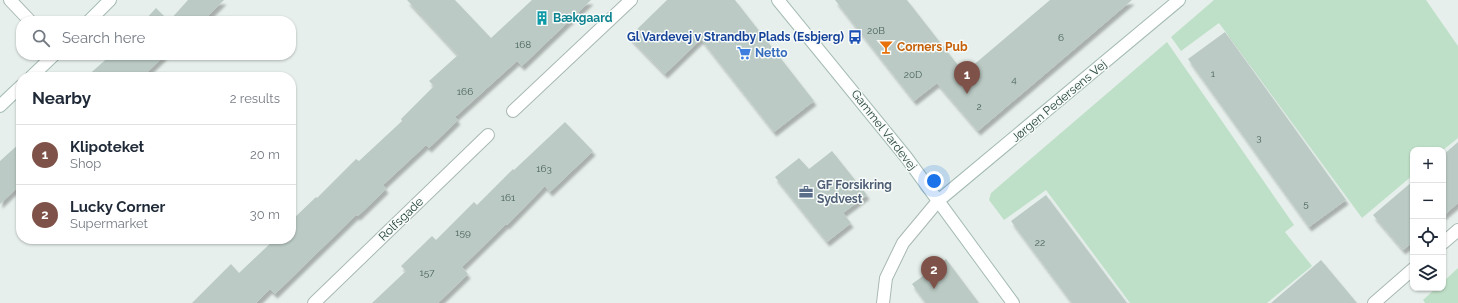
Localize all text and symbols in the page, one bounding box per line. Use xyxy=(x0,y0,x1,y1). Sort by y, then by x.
building icon: Bækgaard xyxy=(534,10,550,26)
place label: Bækgaard xyxy=(553,11,613,25)
search box xyxy=(16,16,296,60)
house number: 20B xyxy=(867,25,885,36)
icon: search xyxy=(30,27,52,49)
text: Search here xyxy=(62,29,145,47)
bus stop icon: Gl Vardevej v Strandby Plads (Esbjerg) xyxy=(847,29,863,45)
place label: Gl Vardevej v Strandby Plads (Esbjerg) xyxy=(627,30,844,44)
house number: 6 xyxy=(1058,32,1064,43)
house number: 168 xyxy=(515,39,531,50)
bar icon: Corners Pub xyxy=(878,39,894,55)
place label: Corners Pub xyxy=(897,40,968,54)
supermarket icon: Netto xyxy=(736,45,752,61)
place label: Netto xyxy=(755,46,788,60)
street label: Jørgen Pedersens Vej xyxy=(1009,57,1109,145)
pin: 1 xyxy=(954,61,980,94)
house number: 1 xyxy=(1211,68,1216,79)
house number: 20D xyxy=(904,69,922,80)
house number: 4 xyxy=(1011,74,1017,85)
house number: 166 xyxy=(457,86,473,97)
street label: Gammel Vardevej xyxy=(848,87,920,173)
text: Nearby xyxy=(32,88,91,108)
text: 2 results xyxy=(230,91,280,106)
house number: 2 xyxy=(976,101,982,112)
house number: 3 xyxy=(1256,132,1262,143)
text: Klipoteket xyxy=(70,138,144,156)
text: 1 xyxy=(42,147,48,162)
text: 20 m xyxy=(250,147,280,162)
map controls xyxy=(1410,147,1446,291)
button: + xyxy=(1410,147,1446,183)
text: Shop xyxy=(70,156,101,171)
house number: 163 xyxy=(536,163,552,174)
your location xyxy=(924,171,944,191)
place label: GF Forsikring Sydvest xyxy=(817,178,892,206)
button: − xyxy=(1410,183,1446,219)
office icon: GF Forsikring Sydvest xyxy=(798,184,814,200)
house number: 161 xyxy=(501,192,516,203)
street label: Rolfsgade xyxy=(376,194,426,244)
text: Lucky Corner xyxy=(70,198,165,216)
house number: 5 xyxy=(1303,198,1309,209)
text: 2 xyxy=(41,207,49,222)
text: 30 m xyxy=(250,207,280,222)
text: Supermarket xyxy=(70,216,148,231)
button: locate xyxy=(1410,219,1446,255)
house number: 159 xyxy=(455,227,471,238)
house number: 22 xyxy=(1035,237,1045,248)
button: layers xyxy=(1410,255,1446,291)
pin: 2 xyxy=(921,256,947,289)
house number: 157 xyxy=(419,267,435,278)

